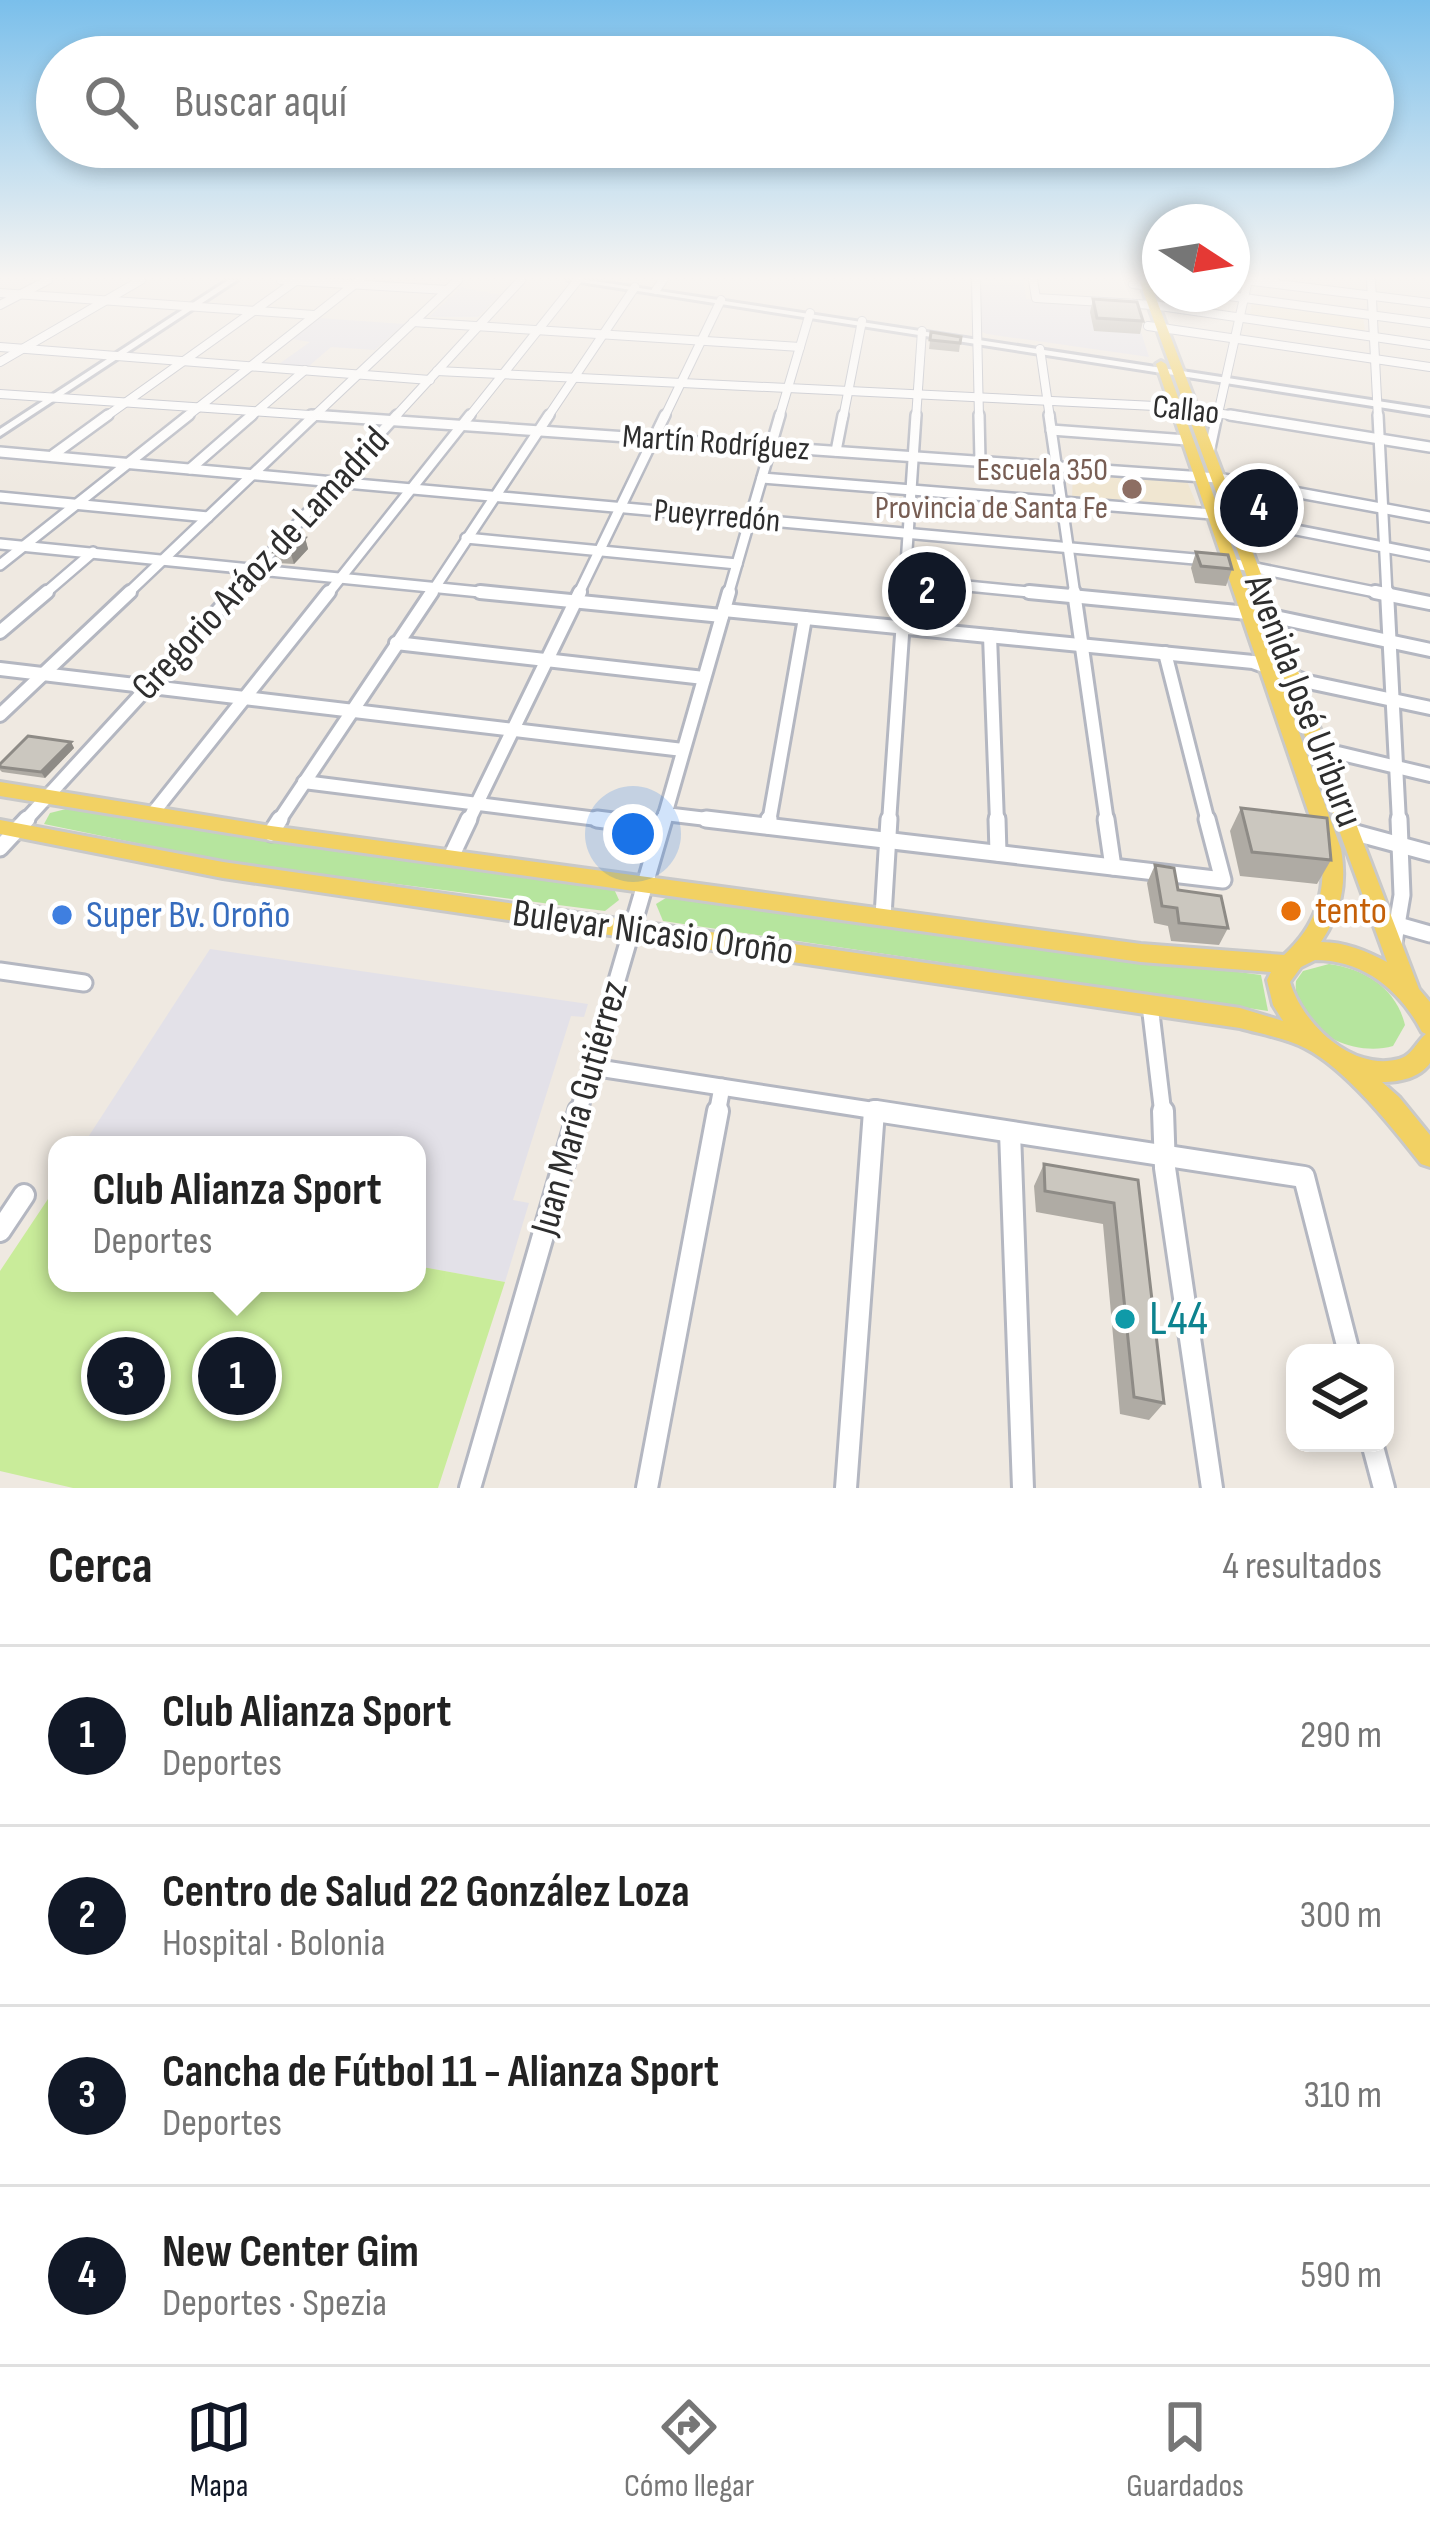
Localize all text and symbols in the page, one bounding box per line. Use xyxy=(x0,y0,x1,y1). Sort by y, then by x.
search box xyxy=(36,36,1394,168)
icon: search xyxy=(78,69,144,135)
text: Buscar aquí xyxy=(174,75,347,130)
north arrow xyxy=(1142,204,1250,312)
street label: Callao xyxy=(1151,387,1221,433)
street label: Martín Rodríguez xyxy=(621,417,811,470)
street label: Gregorio Aráoz de Lamadrid xyxy=(122,418,400,710)
place label: Escuela 350 Provincia de Santa Fe xyxy=(875,450,1108,528)
pin: 4 xyxy=(1220,463,1298,553)
marker: Escuela 350 Provincia de Santa Fe xyxy=(1119,476,1145,502)
street label: Pueyrredón xyxy=(652,491,782,541)
pin: 2 xyxy=(888,546,966,636)
street label: Avenida José Uriburu xyxy=(1233,568,1373,834)
your location xyxy=(603,804,663,864)
place label: tento xyxy=(1315,888,1387,935)
street label: Bulevar Nicasio Oroño xyxy=(510,890,796,976)
place label: Super Bv. Oroño xyxy=(86,892,290,939)
marker: tento xyxy=(1278,898,1304,924)
marker: Super Bv. Oroño xyxy=(49,902,75,928)
street label: Juan María Gutiérrez xyxy=(521,976,639,1241)
popup xyxy=(48,1136,426,1292)
text: Club Alianza Sport xyxy=(92,1163,382,1218)
text: Deportes xyxy=(92,1218,213,1265)
place label: L44 xyxy=(1149,1291,1208,1348)
marker: L44 xyxy=(1112,1306,1138,1332)
pin: 3 xyxy=(87,1331,165,1421)
pin: 1 xyxy=(198,1331,276,1421)
map controls xyxy=(1286,1344,1394,1452)
button: layers xyxy=(1286,1344,1394,1452)
text: Cerca xyxy=(48,1536,153,1597)
text: 4 resultados xyxy=(1223,1543,1382,1590)
text: Club Alianza Sport xyxy=(162,1685,451,1740)
text: 1 xyxy=(79,1712,95,1759)
text: 290 m xyxy=(1300,1712,1382,1759)
text: Deportes xyxy=(162,1740,282,1787)
text: Centro de Salud 22 González Loza xyxy=(162,1865,690,1920)
text: 2 xyxy=(78,1892,96,1939)
text: 300 m xyxy=(1300,1892,1382,1939)
text: Hospital · Bolonia xyxy=(162,1920,385,1967)
text: Cancha de Fútbol 11 - Alianza Sport xyxy=(162,2045,719,2100)
text: 3 xyxy=(78,2072,96,2119)
text: 310 m xyxy=(1303,2072,1382,2119)
text: Deportes xyxy=(162,2100,282,2147)
text: New Center Gim xyxy=(162,2225,419,2280)
text: 4 xyxy=(78,2252,96,2299)
text: 590 m xyxy=(1300,2252,1382,2299)
text: Deportes · Spezia xyxy=(162,2280,387,2327)
tab: Mapa xyxy=(186,2394,252,2506)
tab: Cómo llegar xyxy=(624,2394,754,2506)
tab: Guardados xyxy=(1126,2394,1244,2506)

